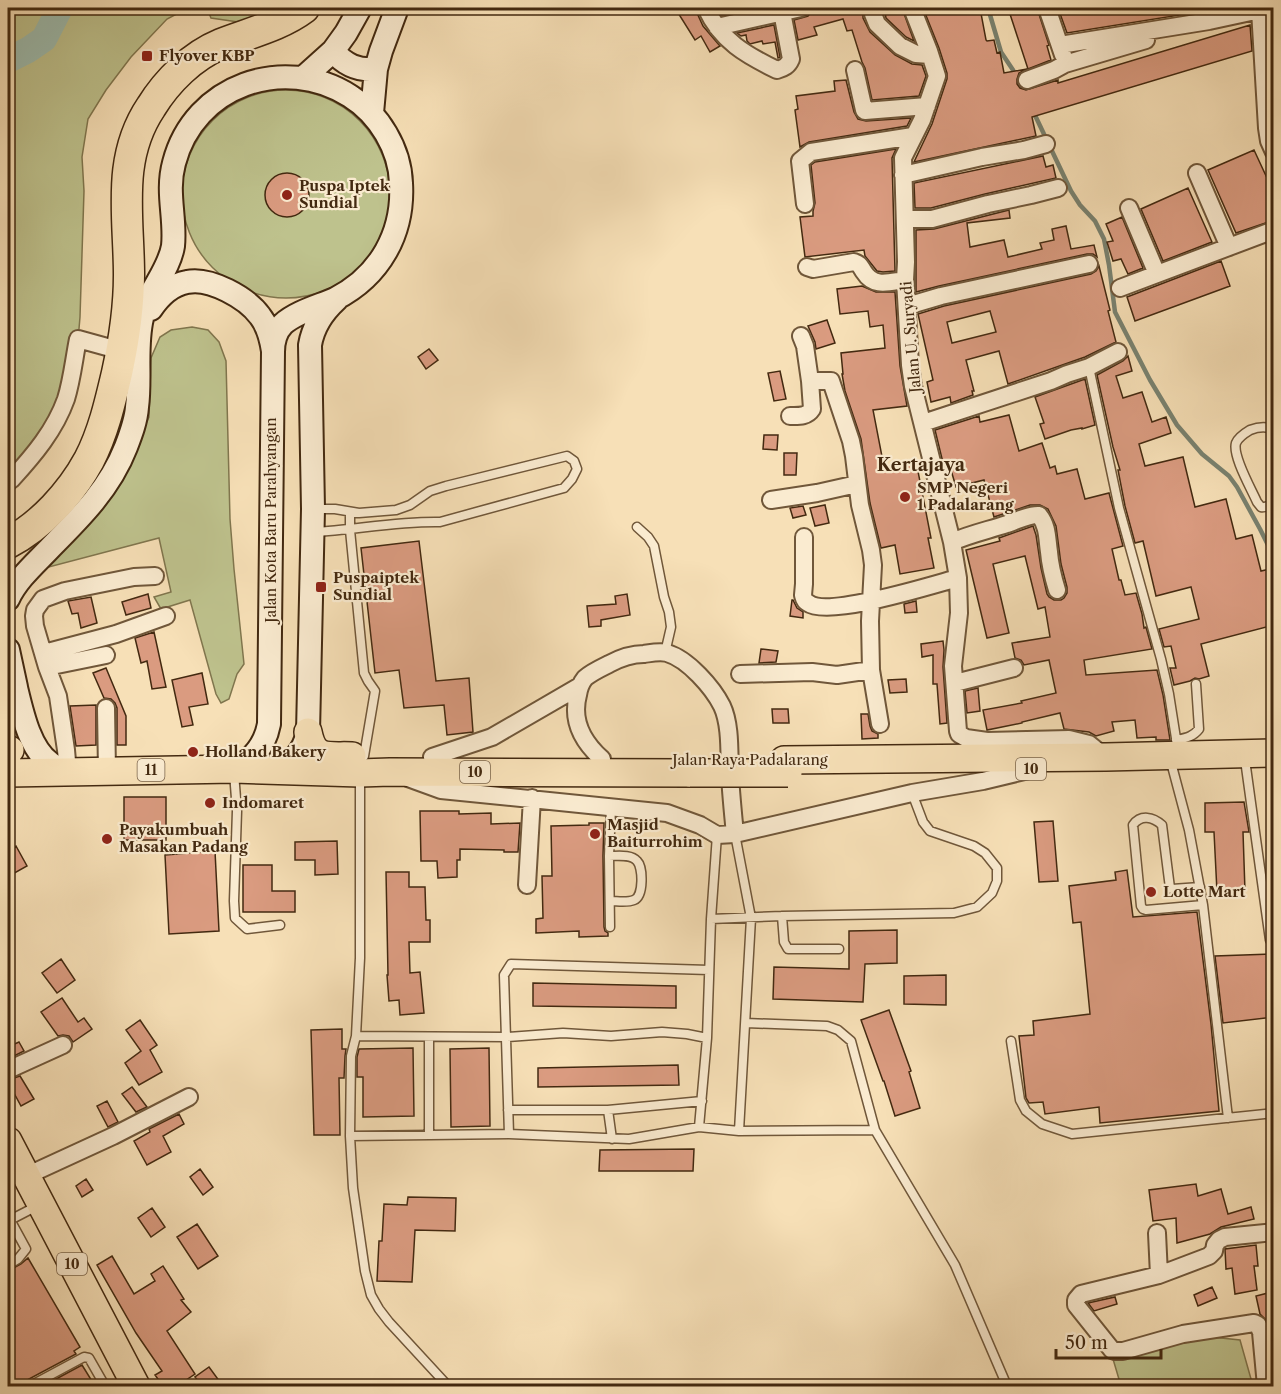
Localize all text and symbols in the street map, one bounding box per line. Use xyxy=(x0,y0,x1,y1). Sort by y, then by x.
place label: Flyover KBP xyxy=(159,46,255,65)
marker: Flyover KBP xyxy=(140,49,154,63)
place label: Puspa Iptek Sundial xyxy=(299,176,391,212)
marker: Puspa Iptek Sundial xyxy=(280,188,294,202)
street label: Jalan U. Suryadi xyxy=(896,280,925,396)
street label: Jalan Kota Baru Parahyangan xyxy=(261,417,280,625)
district label: Kertajaya xyxy=(877,454,966,476)
place label: SMP Negeri 1 Padalarang xyxy=(917,478,1014,514)
marker: SMP Negeri 1 Padalarang xyxy=(898,490,912,504)
place label: Puspaiptek Sundial xyxy=(333,568,420,604)
marker: Puspaiptek Sundial xyxy=(314,580,328,594)
place label: Holland Bakery xyxy=(205,742,327,761)
marker: Holland Bakery xyxy=(186,745,200,759)
street label: Jalan Raya Padalarang xyxy=(670,750,828,769)
road number: 10 xyxy=(1016,758,1046,780)
road number: 11 xyxy=(138,759,164,781)
road number: 10 xyxy=(460,761,490,783)
place label: Indomaret xyxy=(222,793,304,812)
marker: Indomaret xyxy=(203,796,217,810)
place label: Masjid Baiturrohim xyxy=(607,815,703,851)
place label: Payakumbuah Masakan Padang xyxy=(119,820,248,856)
marker: Masjid Baiturrohim xyxy=(588,827,602,841)
marker: Payakumbuah Masakan Padang xyxy=(100,832,114,846)
place label: Lotte Mart xyxy=(1163,882,1246,901)
marker: Lotte Mart xyxy=(1144,885,1158,899)
road number: 10 xyxy=(57,1253,87,1275)
scale bar xyxy=(1056,1322,1161,1360)
text: 50 m xyxy=(1065,1332,1108,1354)

